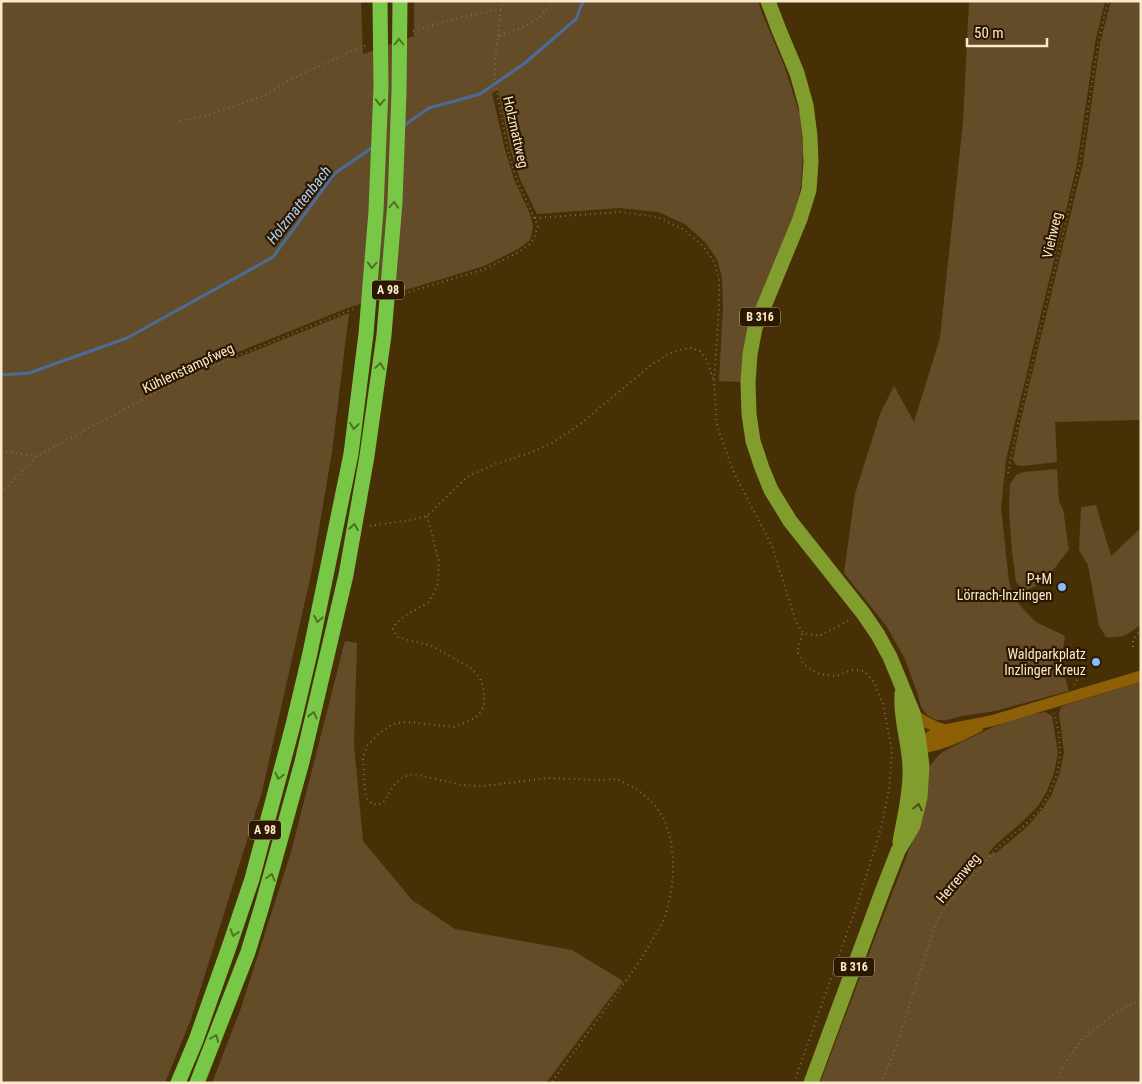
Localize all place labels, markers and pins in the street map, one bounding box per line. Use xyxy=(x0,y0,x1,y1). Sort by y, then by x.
place label: P+M Lörrach-Inzlingen xyxy=(957,571,1052,603)
marker: P+M Lörrach-Inzlingen xyxy=(1056,581,1068,593)
place label: Waldparkplatz Inzlinger Kreuz xyxy=(1004,646,1086,678)
marker: Waldparkplatz Inzlinger Kreuz xyxy=(1090,656,1102,668)

